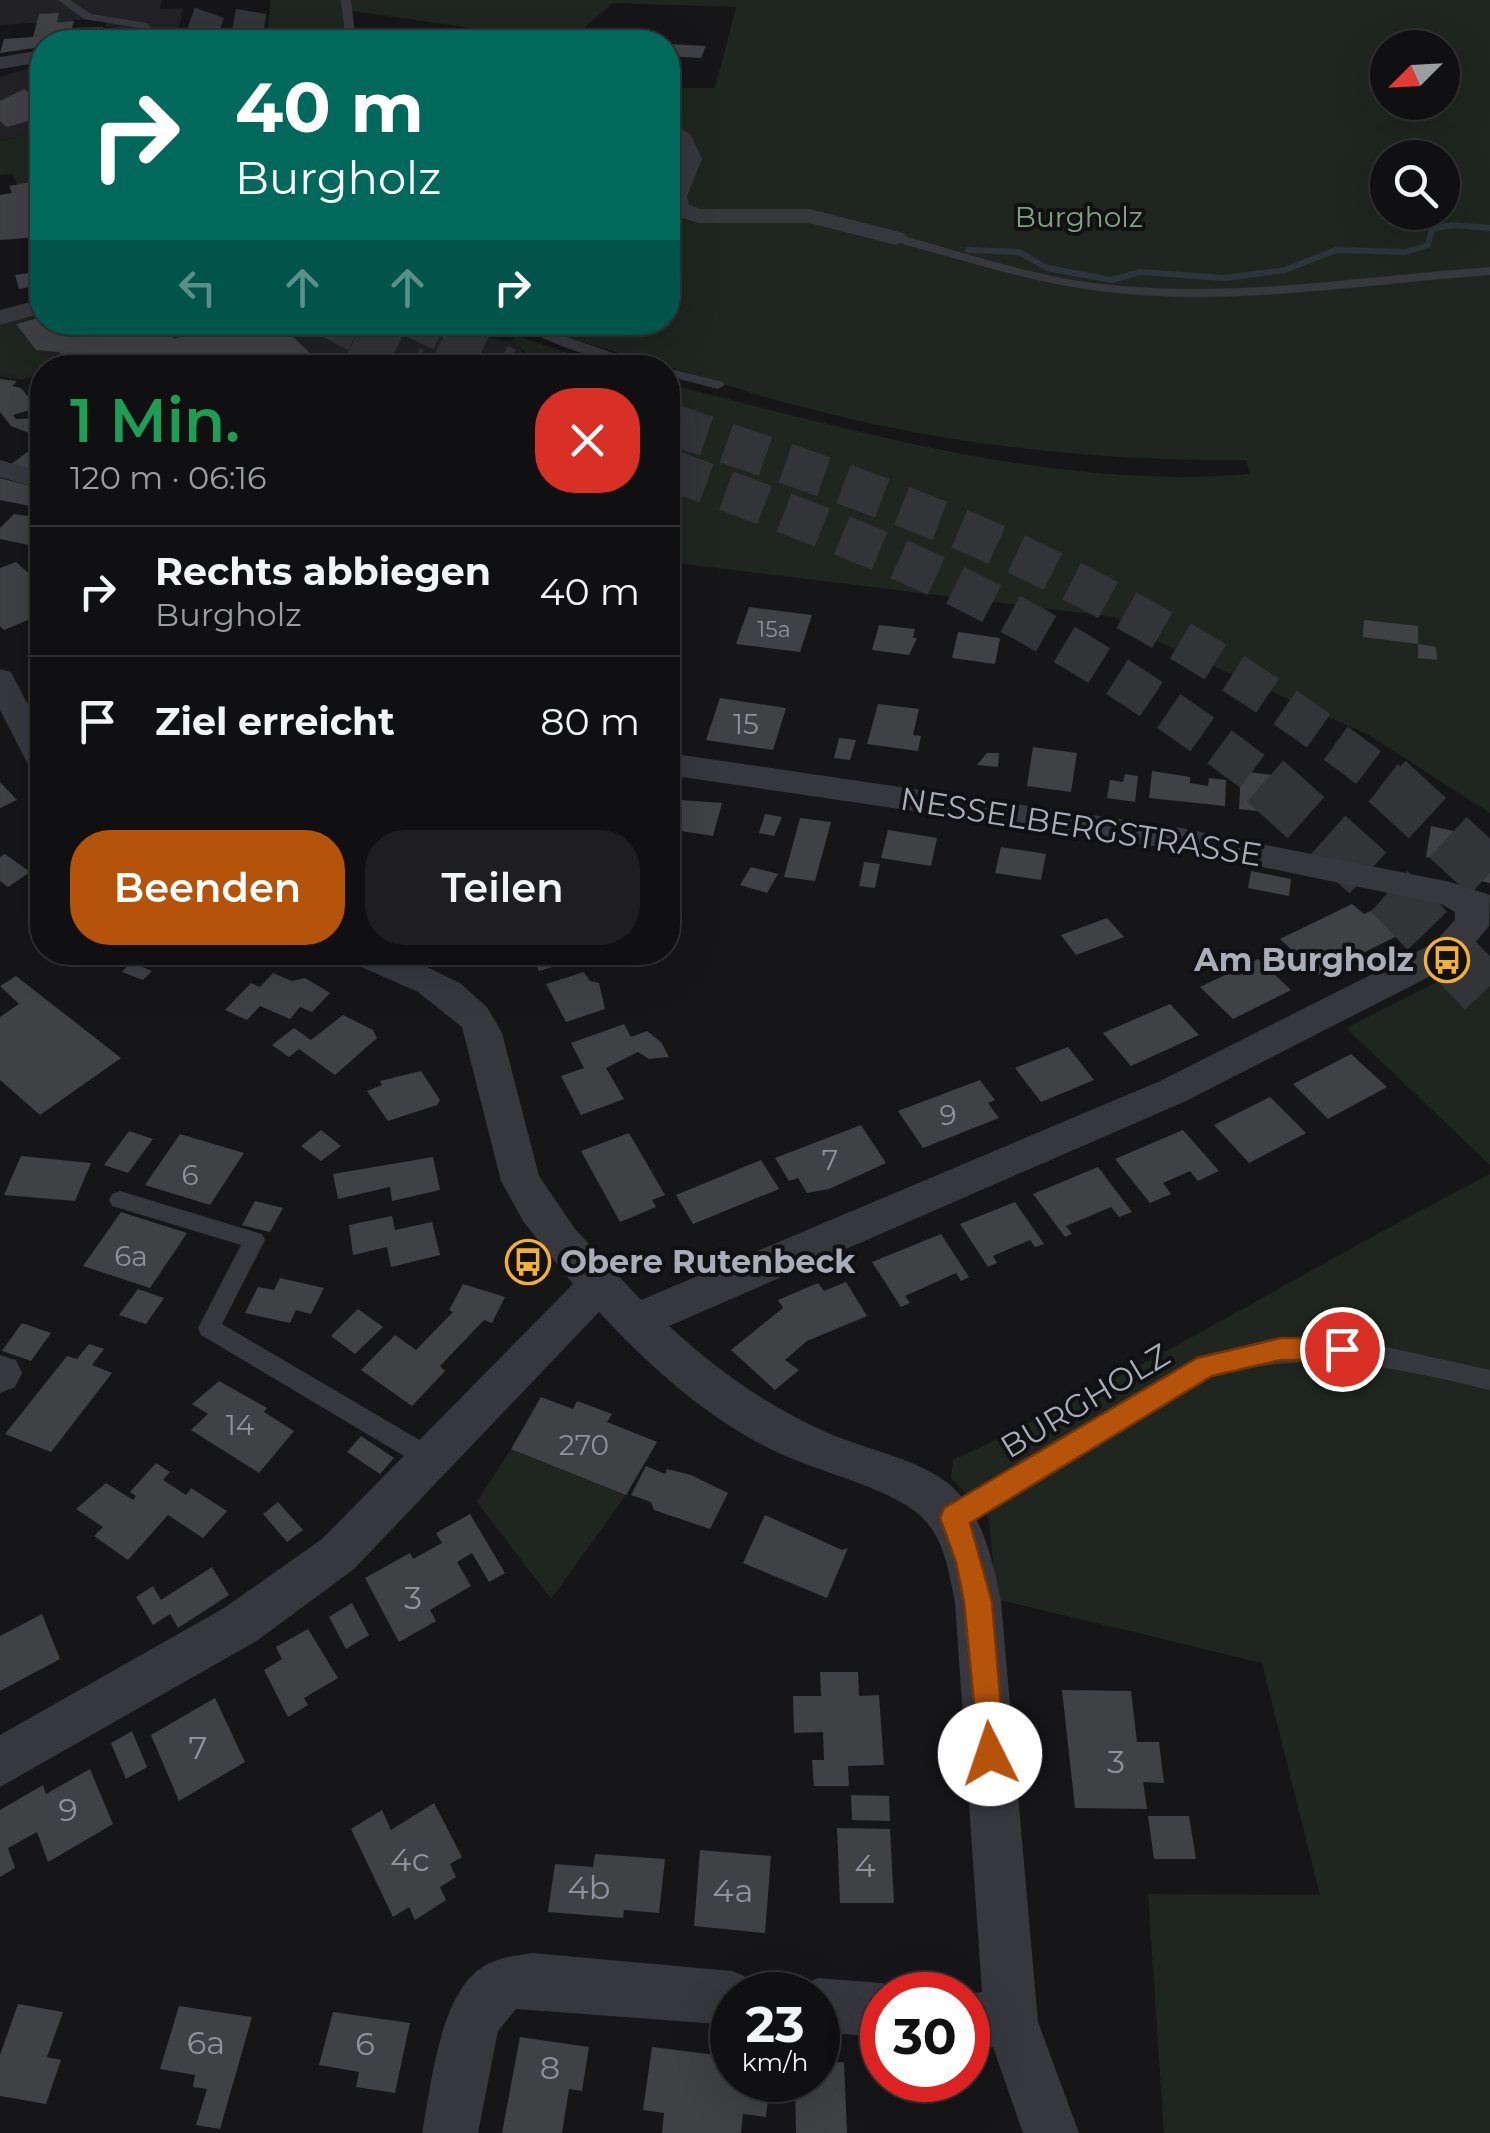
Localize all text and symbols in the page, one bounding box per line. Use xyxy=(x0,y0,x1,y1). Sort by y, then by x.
north arrow xyxy=(1370,30,1460,120)
map controls xyxy=(1370,30,1460,230)
text: 40 m xyxy=(235,64,424,150)
icon: right xyxy=(70,70,200,200)
button: search xyxy=(1370,140,1460,230)
text: Burgholz xyxy=(235,150,441,205)
park label: Burgholz xyxy=(1015,200,1143,234)
icon: left xyxy=(170,260,225,315)
icon: ahead xyxy=(275,260,330,315)
icon: ahead xyxy=(380,260,435,315)
icon: right xyxy=(485,260,540,315)
text: 1 Min. xyxy=(70,384,240,457)
button: close xyxy=(535,388,640,493)
text: 120 m · 06:16 xyxy=(70,458,267,497)
text: Rechts abbiegen xyxy=(155,548,491,595)
icon: right xyxy=(70,564,125,619)
text: 40 m xyxy=(539,568,640,615)
text: Burgholz xyxy=(155,595,302,634)
house number: 15a xyxy=(757,616,791,643)
icon: arrive xyxy=(70,694,125,749)
text: Ziel erreicht xyxy=(155,698,395,745)
text: 80 m xyxy=(540,698,640,745)
house number: 15 xyxy=(733,707,759,741)
street label: NESSELBERGSTRASSE xyxy=(898,779,1264,874)
button: Beenden xyxy=(70,830,345,945)
button: Teilen xyxy=(365,830,640,945)
bus stop icon: Am Burgholz xyxy=(1424,937,1470,983)
place label: Am Burgholz xyxy=(1193,940,1414,979)
house number: 9 xyxy=(939,1098,957,1132)
house number: 7 xyxy=(822,1143,838,1177)
house number: 6 xyxy=(181,1158,199,1192)
house number: 6a xyxy=(114,1239,148,1273)
bus stop icon: Obere Rutenbeck xyxy=(505,1239,551,1285)
place label: Obere Rutenbeck xyxy=(560,1242,856,1281)
pin xyxy=(1300,1307,1385,1392)
icon: arrive xyxy=(1315,1322,1370,1377)
street label: BURGHOLZ xyxy=(993,1335,1176,1466)
house number: 14 xyxy=(226,1408,255,1442)
house number: 270 xyxy=(559,1428,609,1462)
house number: 3 xyxy=(404,1578,422,1617)
position arrow xyxy=(938,1702,1042,1806)
house number: 7 xyxy=(189,1728,207,1767)
house number: 3 xyxy=(1107,1742,1125,1781)
house number: 9 xyxy=(58,1790,78,1829)
house number: 4c xyxy=(390,1840,430,1879)
house number: 4 xyxy=(854,1846,876,1885)
house number: 4b xyxy=(568,1868,610,1907)
house number: 4a xyxy=(713,1871,753,1910)
speed limit sign: 30 xyxy=(860,1972,990,2102)
text: 23 xyxy=(745,1994,805,2055)
house number: 6a xyxy=(187,2023,225,2062)
house number: 6 xyxy=(355,2024,375,2063)
text: km/h xyxy=(742,2047,808,2077)
house number: 8 xyxy=(540,2048,560,2087)

